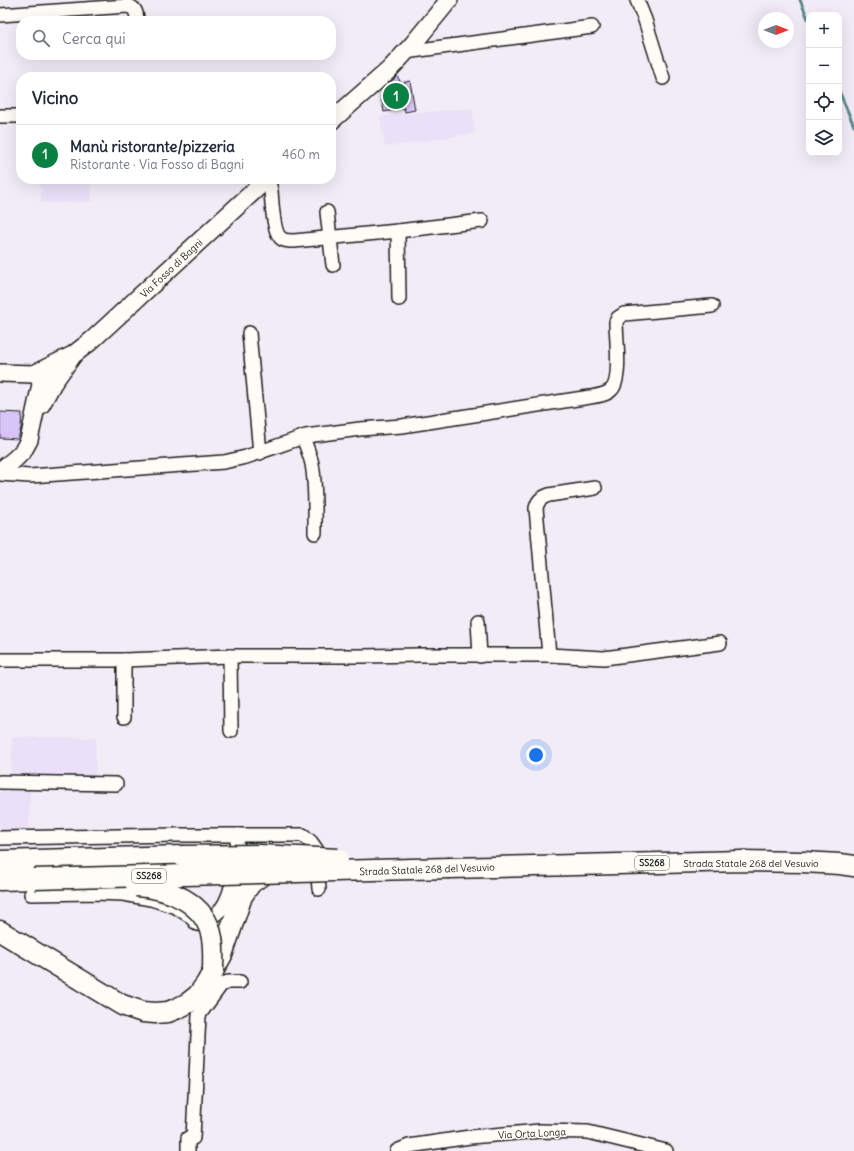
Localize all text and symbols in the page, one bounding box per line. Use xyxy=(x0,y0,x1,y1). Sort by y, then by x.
north arrow xyxy=(758,12,794,48)
map controls xyxy=(806,12,842,156)
button: + xyxy=(806,12,842,48)
search box xyxy=(16,16,336,60)
icon: search xyxy=(30,27,52,49)
text: Cerca qui xyxy=(62,29,126,48)
button: − xyxy=(806,48,842,84)
pin: 1 xyxy=(383,81,409,111)
button: locate xyxy=(806,84,842,120)
text: Vicino xyxy=(32,87,78,109)
button: layers xyxy=(806,120,842,156)
text: Manù ristorante/pizzeria xyxy=(70,137,235,156)
text: 1 xyxy=(42,146,48,163)
text: 460 m xyxy=(282,146,320,163)
text: Ristorante · Via Fosso di Bagni xyxy=(70,156,244,173)
street label: Via Fosso di Bagni xyxy=(137,236,205,301)
your location xyxy=(526,745,546,765)
road number: SS268 xyxy=(635,856,669,870)
street label: Strada Statale 268 del Vesuvio xyxy=(683,857,819,870)
street label: Strada Statale 268 del Vesuvio xyxy=(359,861,495,878)
road number: SS268 xyxy=(132,869,166,883)
street label: Via Orta Longa xyxy=(498,1125,567,1142)

